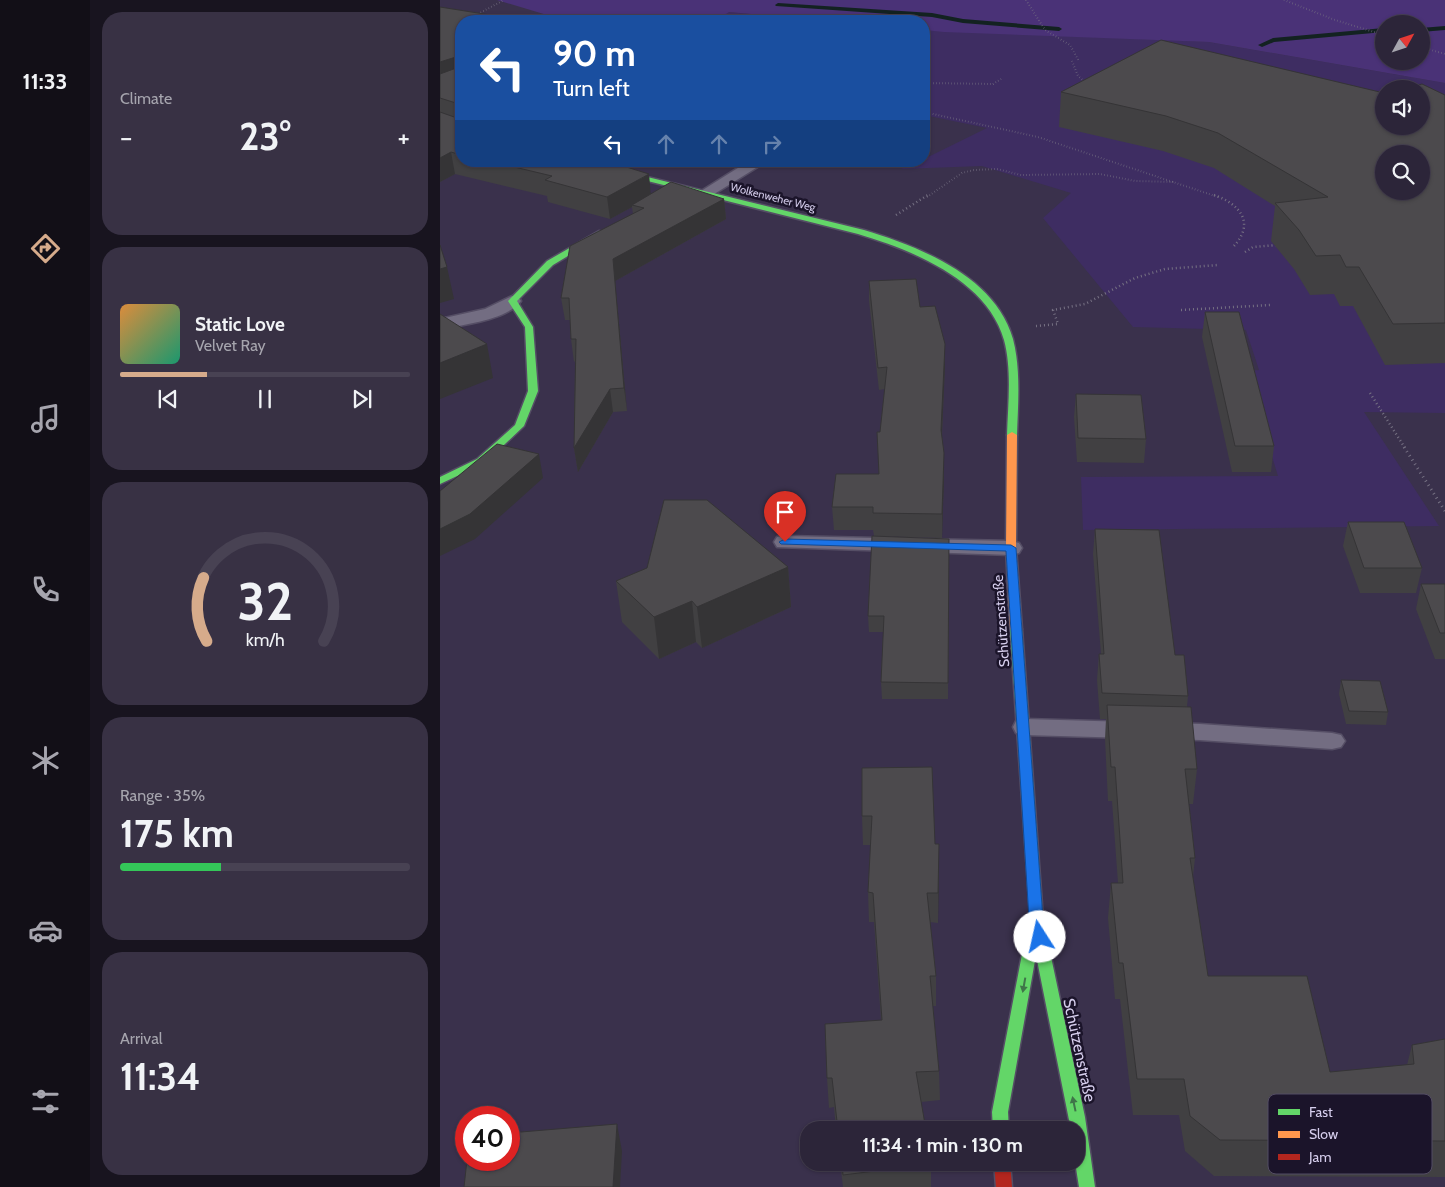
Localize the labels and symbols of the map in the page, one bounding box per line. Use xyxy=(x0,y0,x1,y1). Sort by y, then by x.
north arrow xyxy=(1375,15,1430,70)
street label: Wolkenweher Weg xyxy=(729,180,817,214)
pin xyxy=(764,491,806,542)
street label: Schützenstraße xyxy=(989,574,1013,668)
position arrow xyxy=(1013,910,1065,962)
one-way arrow xyxy=(1020,977,1028,992)
street label: Schützenstraße xyxy=(1059,997,1100,1104)
legend xyxy=(1268,1094,1432,1174)
one-way arrow xyxy=(1070,1097,1078,1112)
text: Fast xyxy=(1309,1103,1333,1121)
speed limit sign: 40 xyxy=(455,1106,520,1171)
text: Slow xyxy=(1309,1125,1338,1143)
text: Jam xyxy=(1308,1148,1331,1166)

